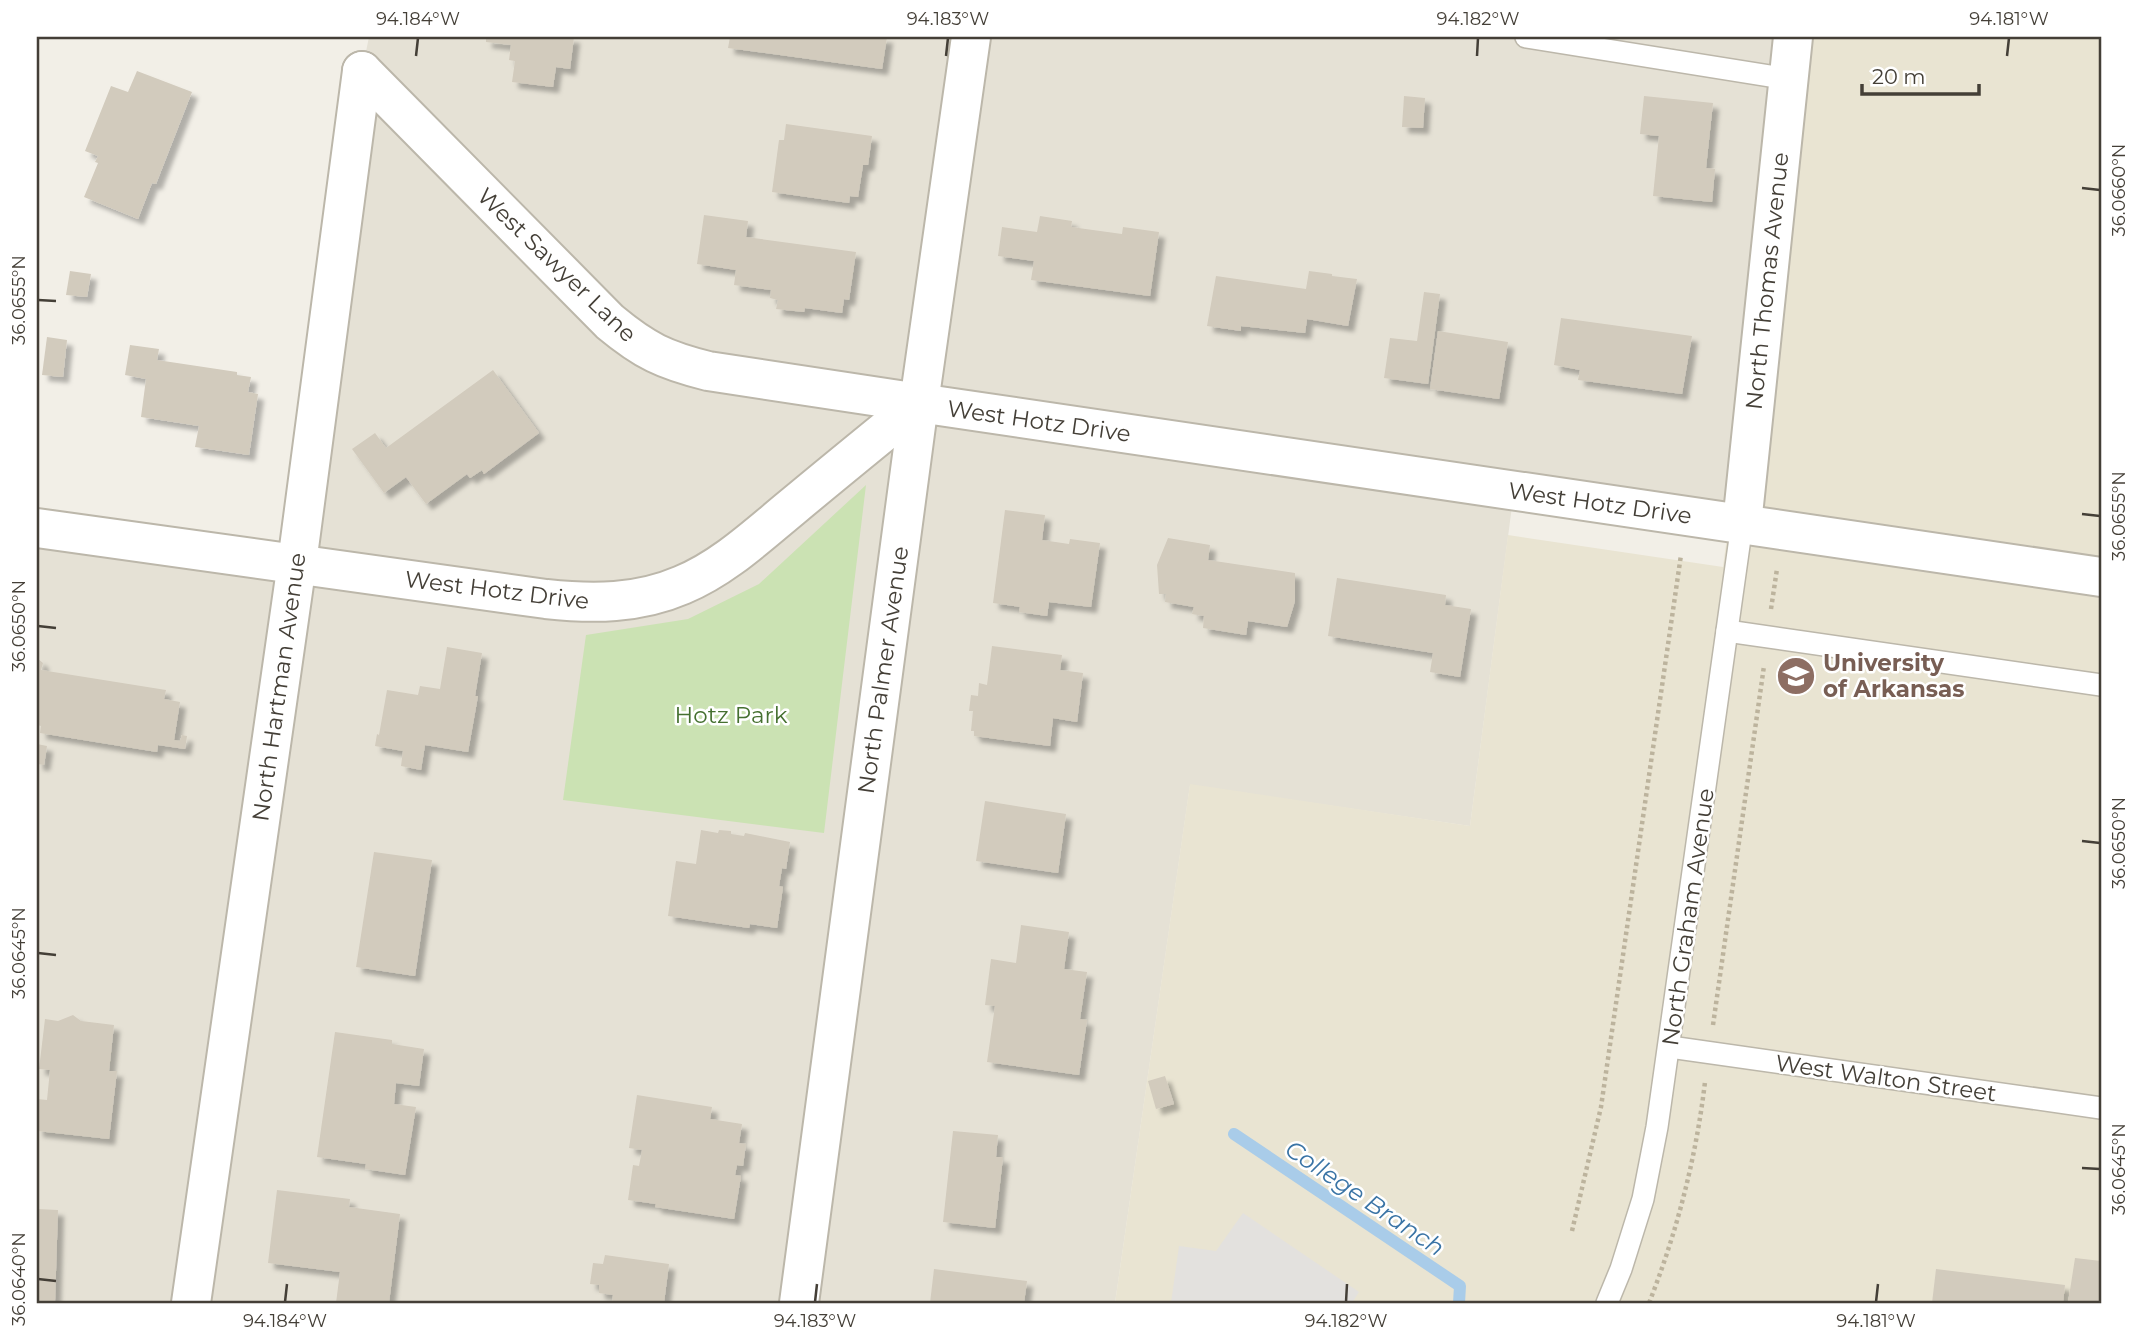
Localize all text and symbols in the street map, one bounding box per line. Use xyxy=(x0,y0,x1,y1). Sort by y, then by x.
text: 94.184°W xyxy=(376,8,460,30)
text: 94.183°W xyxy=(907,8,989,30)
text: 94.182°W xyxy=(1436,8,1520,30)
text: 94.181°W xyxy=(1969,8,2049,30)
scale bar xyxy=(1862,52,1979,96)
text: 20 m xyxy=(1872,64,1926,89)
text: 36.0660°N xyxy=(2108,144,2130,236)
street label: North Thomas Avenue xyxy=(1740,151,1794,411)
street label: West Sawyer Lane xyxy=(472,182,642,348)
text: 36.0655°N xyxy=(8,255,30,345)
street label: West Hotz Drive xyxy=(945,394,1133,448)
text: 36.0655°N xyxy=(2108,471,2130,561)
street label: West Hotz Drive xyxy=(1506,476,1694,530)
street label: North Palmer Avenue xyxy=(852,544,914,796)
street label: North Hartman Avenue xyxy=(246,551,312,823)
street label: West Hotz Drive xyxy=(403,565,591,615)
text: 36.0650°N xyxy=(8,580,30,672)
place label: University of Arkansas xyxy=(1823,649,1964,703)
school or university icon: University of Arkansas xyxy=(1775,655,1817,697)
park label: Hotz Park xyxy=(675,701,788,729)
street label: North Graham Avenue xyxy=(1656,787,1720,1047)
text: 36.0650°N xyxy=(2108,797,2130,889)
text: 36.0645°N xyxy=(8,907,30,999)
street label: West Walton Street xyxy=(1774,1049,1998,1107)
text: 36.0645°N xyxy=(2108,1123,2130,1215)
water label: College Branch xyxy=(1280,1134,1450,1262)
text: 36.0640°N xyxy=(8,1232,30,1326)
text: 94.184°W xyxy=(243,1310,327,1332)
text: 94.183°W xyxy=(774,1310,856,1332)
text: 94.182°W xyxy=(1304,1310,1388,1332)
text: 94.181°W xyxy=(1836,1310,1916,1332)

